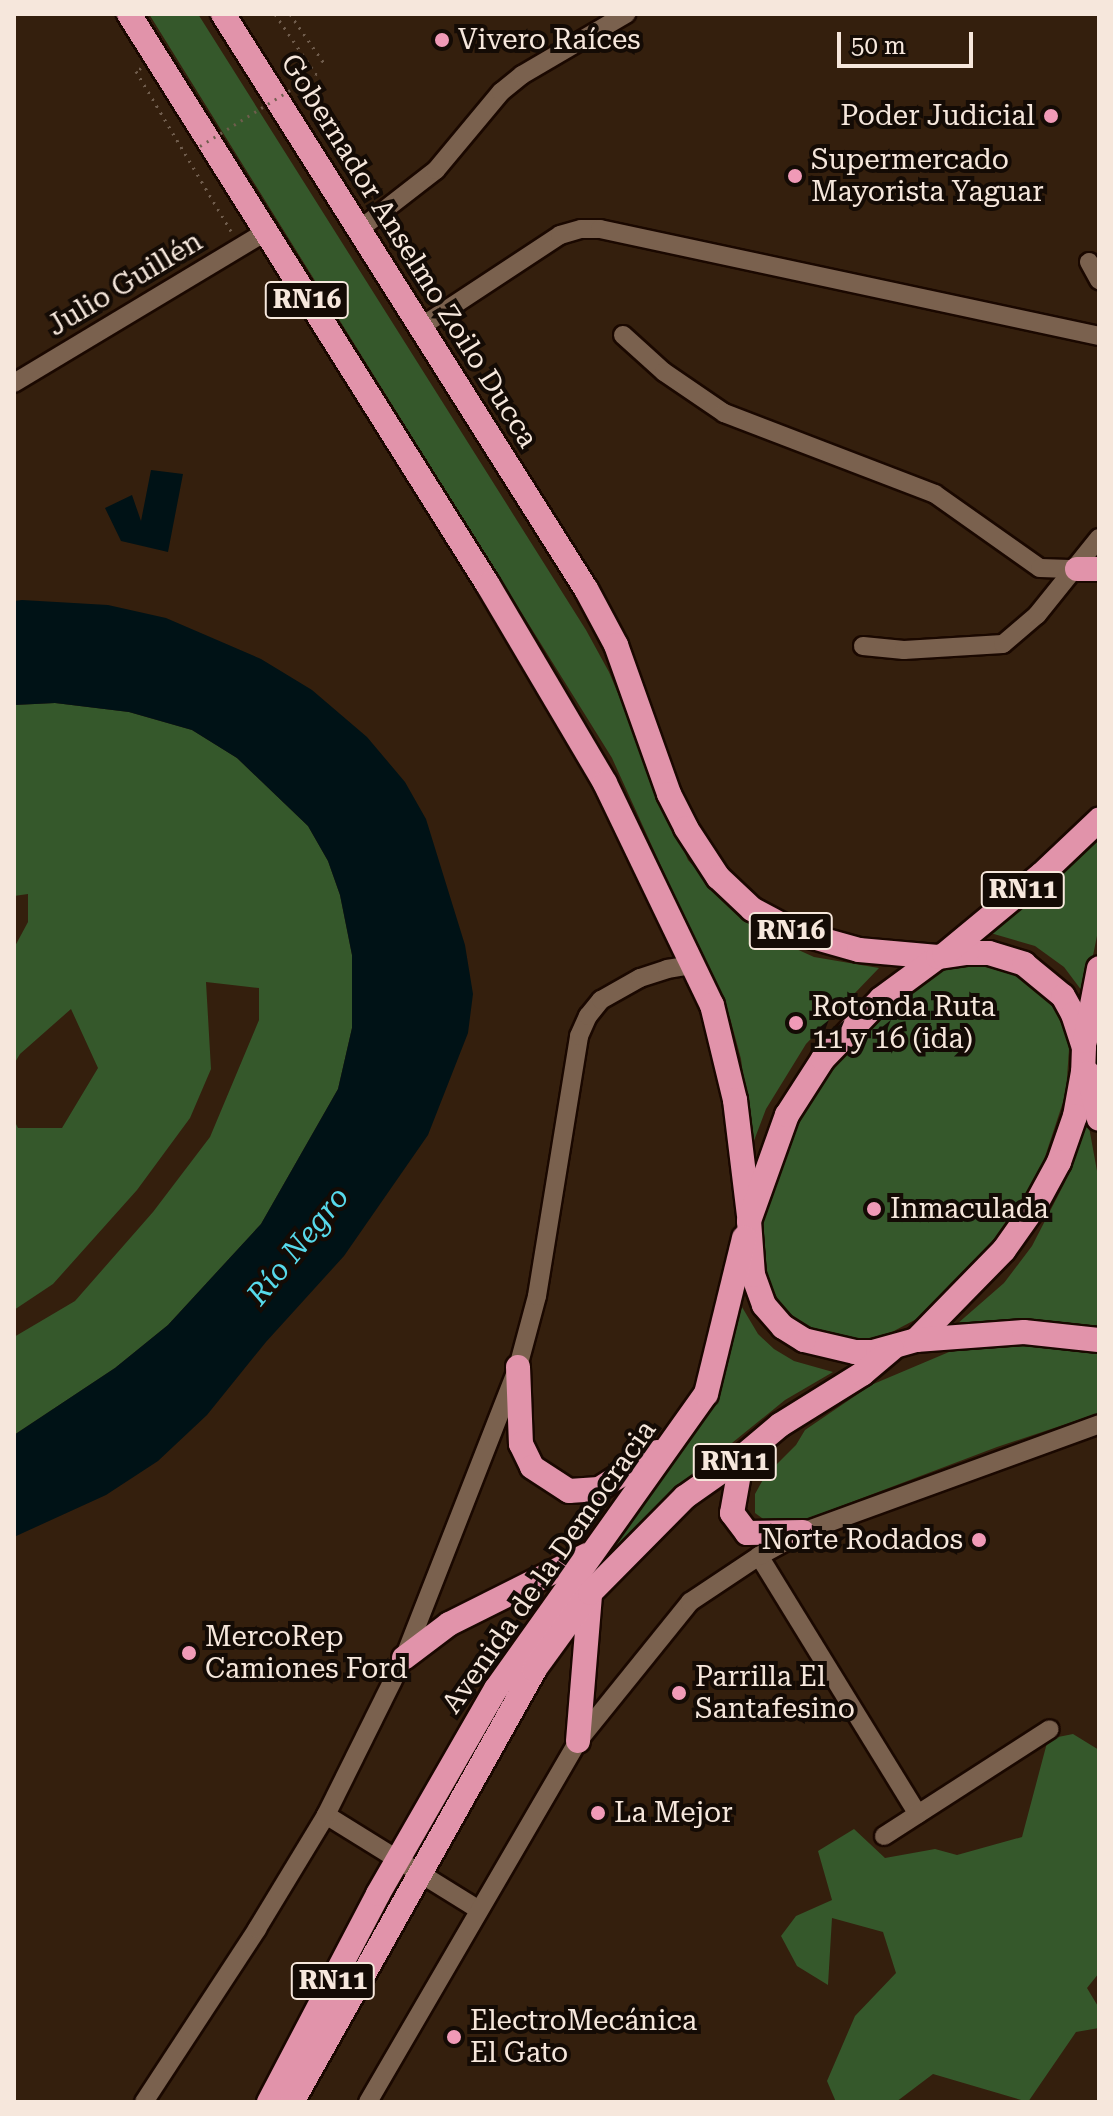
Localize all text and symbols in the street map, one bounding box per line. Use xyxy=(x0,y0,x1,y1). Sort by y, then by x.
scale bar xyxy=(841,16,977,66)
place label: Vivero Raíces xyxy=(458,23,641,57)
marker: Vivero Raíces xyxy=(433,31,451,49)
text: 50 m xyxy=(851,32,906,60)
street label: Gobernador Anselmo Zoilo Ducca xyxy=(273,48,545,454)
place label: Poder Judicial xyxy=(840,99,1035,133)
marker: Poder Judicial xyxy=(1042,107,1060,125)
place label: Supermercado Mayorista Yaguar xyxy=(811,143,1044,209)
marker: Supermercado Mayorista Yaguar xyxy=(786,167,804,185)
street label: Julio Guillén xyxy=(42,225,208,343)
road number: RN16 xyxy=(263,278,351,322)
road number: RN11 xyxy=(979,868,1067,912)
road number: RN16 xyxy=(747,909,835,953)
place label: Rotonda Ruta 11 y 16 (ida) xyxy=(812,990,996,1056)
marker: Rotonda Ruta 11 y 16 (ida) xyxy=(787,1014,805,1032)
water label: Río Negro xyxy=(240,1180,356,1312)
place label: Inmaculada xyxy=(890,1192,1049,1226)
marker: Inmaculada xyxy=(865,1200,883,1218)
street label: Avenida de la Democracia xyxy=(435,1414,663,1720)
road number: RN11 xyxy=(691,1440,779,1484)
place label: Norte Rodados xyxy=(762,1523,963,1557)
marker: Norte Rodados xyxy=(970,1531,988,1549)
place label: MercoRep Camiones Ford xyxy=(205,1620,408,1686)
marker: MercoRep Camiones Ford xyxy=(180,1644,198,1662)
place label: Parrilla El Santafesino xyxy=(695,1660,855,1726)
marker: Parrilla El Santafesino xyxy=(670,1684,688,1702)
place label: La Mejor xyxy=(614,1796,733,1830)
marker: La Mejor xyxy=(589,1804,607,1822)
road number: RN11 xyxy=(289,1959,377,2003)
place label: ElectroMecánica El Gato xyxy=(470,2004,697,2070)
marker: ElectroMecánica El Gato xyxy=(445,2028,463,2046)

